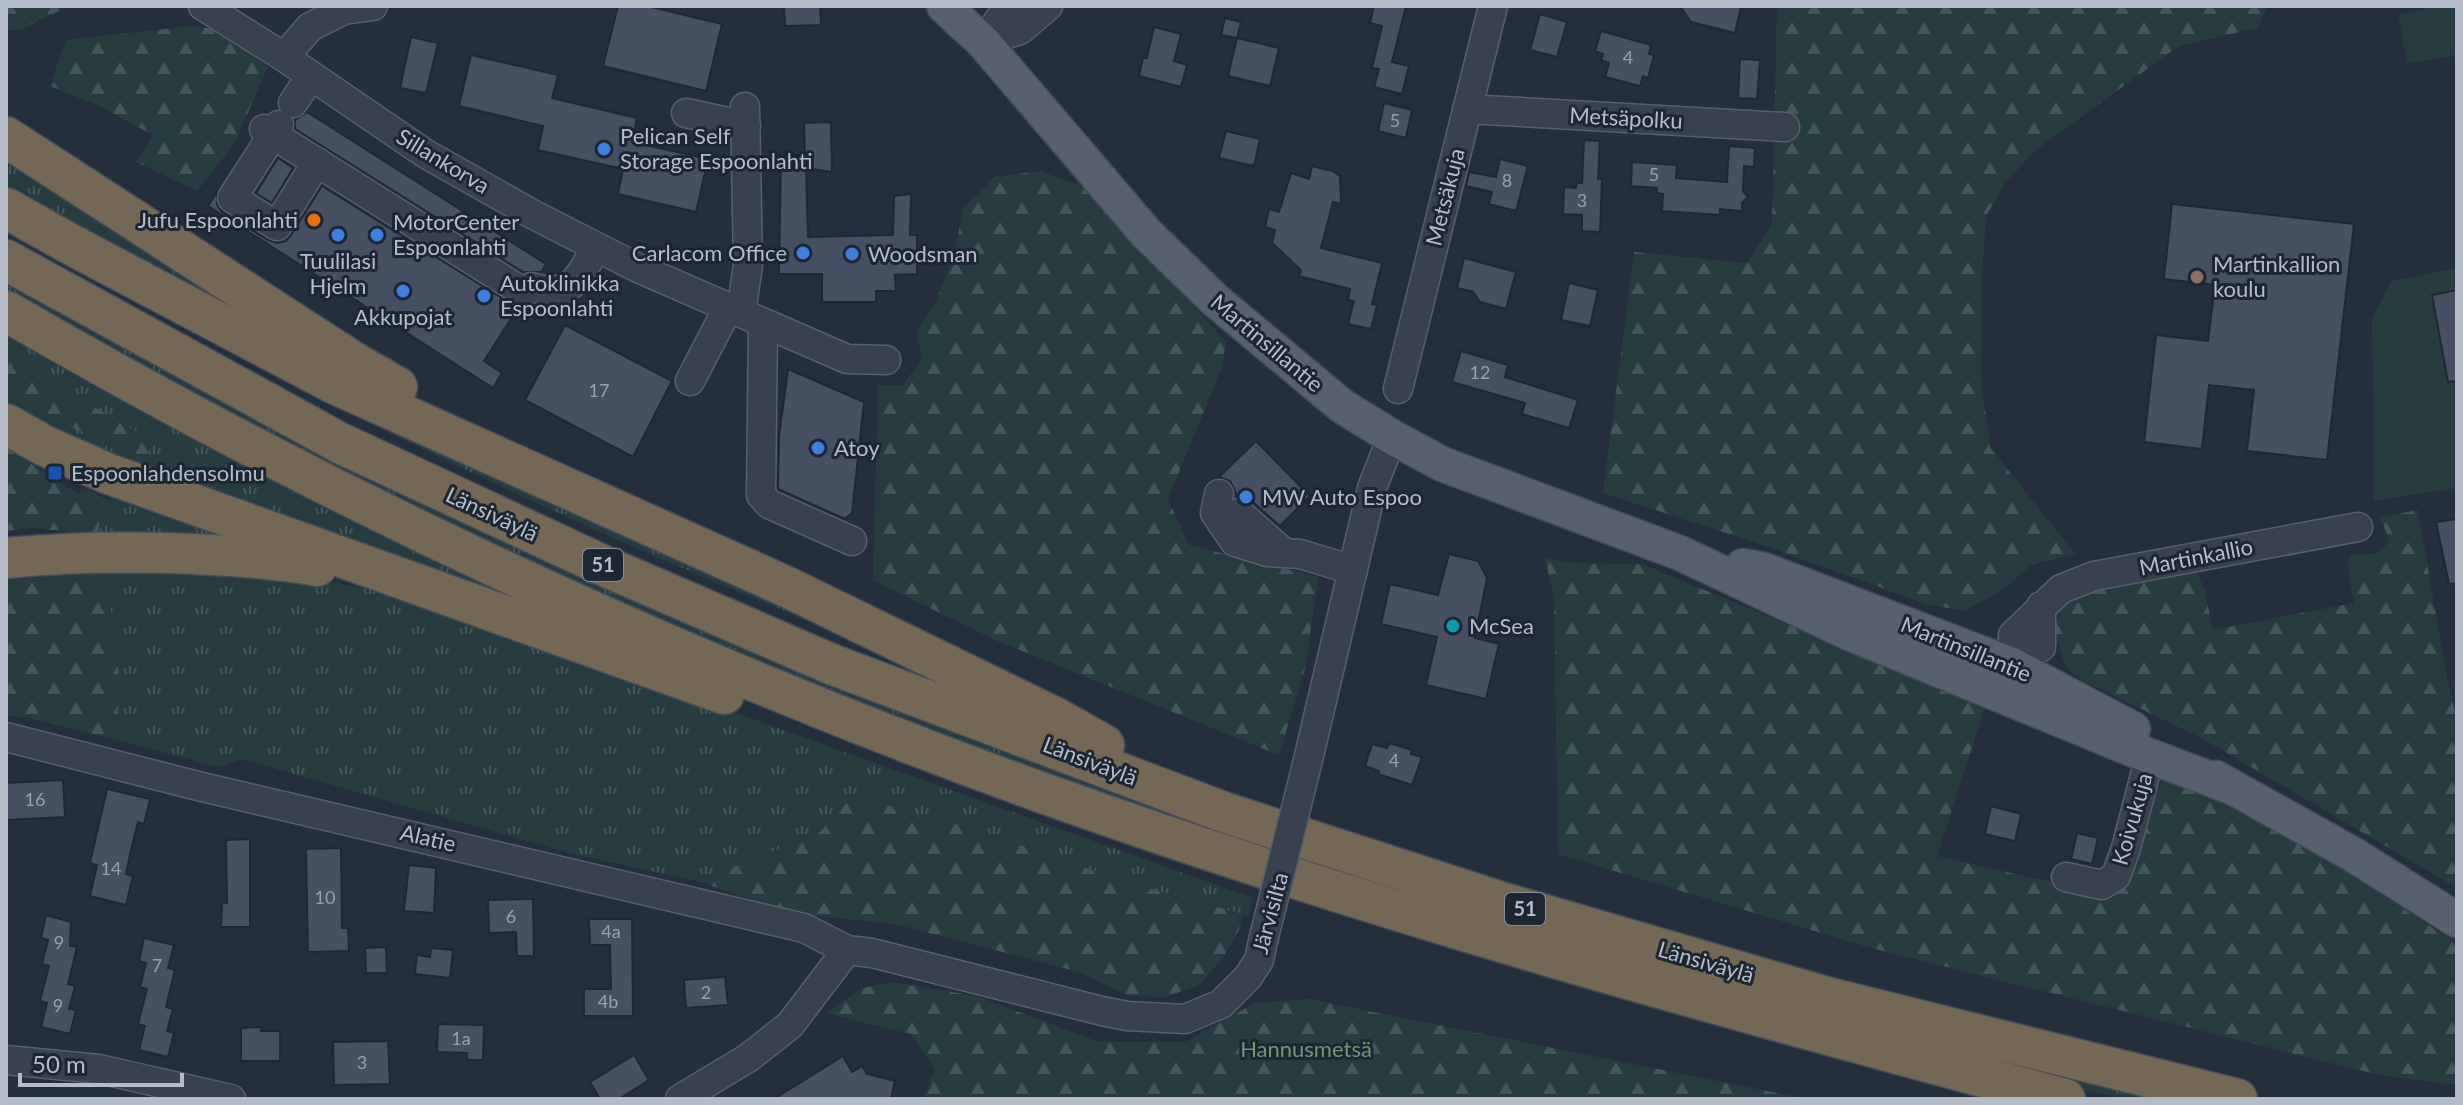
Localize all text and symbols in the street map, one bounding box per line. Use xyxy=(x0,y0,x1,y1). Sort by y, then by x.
house number: 4 xyxy=(1623,46,1633,68)
street label: Metsäpolku xyxy=(1569,101,1683,134)
house number: 5 xyxy=(1390,109,1400,131)
street label: Sillankorva xyxy=(392,122,495,199)
place label: Pelican Self Storage Espoonlahti xyxy=(620,122,812,174)
marker: Pelican Self Storage Espoonlahti xyxy=(595,140,613,158)
street label: Metsäkuja xyxy=(1419,145,1470,248)
house number: 5 xyxy=(1649,163,1659,185)
house number: 8 xyxy=(1502,169,1512,191)
house number: 3 xyxy=(1577,189,1587,211)
place label: Jufu Espoonlahti xyxy=(138,206,298,233)
place label: MotorCenter Espoonlahti xyxy=(393,208,519,260)
marker: Jufu Espoonlahti xyxy=(305,211,323,229)
marker: Tuulilasi Hjelm xyxy=(329,226,347,244)
marker: MotorCenter Espoonlahti xyxy=(368,226,386,244)
place label: Carlacom Office xyxy=(632,239,787,266)
place label: Woodsman xyxy=(868,240,978,267)
marker: Carlacom Office xyxy=(794,244,812,262)
marker: Woodsman xyxy=(843,245,861,263)
place label: Tuulilasi Hjelm xyxy=(300,247,376,299)
place label: Martinkallion koulu xyxy=(2213,250,2340,302)
marker: Martinkallion koulu xyxy=(2188,268,2206,286)
place label: Autoklinikka Espoonlahti xyxy=(500,269,620,321)
marker: Akkupojat xyxy=(394,282,412,300)
marker: Autoklinikka Espoonlahti xyxy=(475,287,493,305)
street label: Martinsillantie xyxy=(1206,288,1329,397)
place label: Akkupojat xyxy=(354,303,452,330)
house number: 12 xyxy=(1470,361,1490,383)
house number: 17 xyxy=(589,379,609,401)
place label: Atoy xyxy=(834,434,880,461)
marker: Atoy xyxy=(809,439,827,457)
place label: Espoonlahdensolmu xyxy=(71,459,265,486)
marker: Espoonlahdensolmu xyxy=(46,464,64,482)
street label: Länsiväylä xyxy=(442,480,543,547)
place label: MW Auto Espoo xyxy=(1262,483,1422,510)
marker: MW Auto Espoo xyxy=(1237,488,1255,506)
street label: Martinkallio xyxy=(2137,532,2255,581)
road number: 51 xyxy=(583,549,623,581)
street label: Martinsillantie xyxy=(1897,610,2035,687)
place label: McSea xyxy=(1469,612,1534,639)
marker: McSea xyxy=(1444,617,1462,635)
street label: Länsiväylä xyxy=(1039,730,1141,791)
house number: 4 xyxy=(1389,749,1399,771)
street label: Koivukuja xyxy=(2105,770,2158,868)
house number: 16 xyxy=(25,788,45,810)
street label: Alatie xyxy=(398,818,458,857)
house number: 14 xyxy=(101,857,121,879)
street label: Järvisilta xyxy=(1246,869,1293,957)
house number: 10 xyxy=(315,886,335,908)
road number: 51 xyxy=(1505,893,1545,925)
house number: 6 xyxy=(506,905,516,927)
house number: 4a xyxy=(601,920,621,942)
house number: 9 xyxy=(54,931,64,953)
street label: Länsiväylä xyxy=(1655,935,1757,988)
house number: 7 xyxy=(152,954,162,976)
house number: 2 xyxy=(701,981,711,1003)
house number: 4b xyxy=(598,990,618,1012)
house number: 9 xyxy=(53,994,63,1016)
house number: 1a xyxy=(451,1027,471,1049)
park label: Hannusmetsä xyxy=(1240,1035,1372,1062)
scale bar xyxy=(20,1037,182,1087)
text: 50 m xyxy=(32,1049,86,1078)
house number: 3 xyxy=(357,1051,367,1073)

